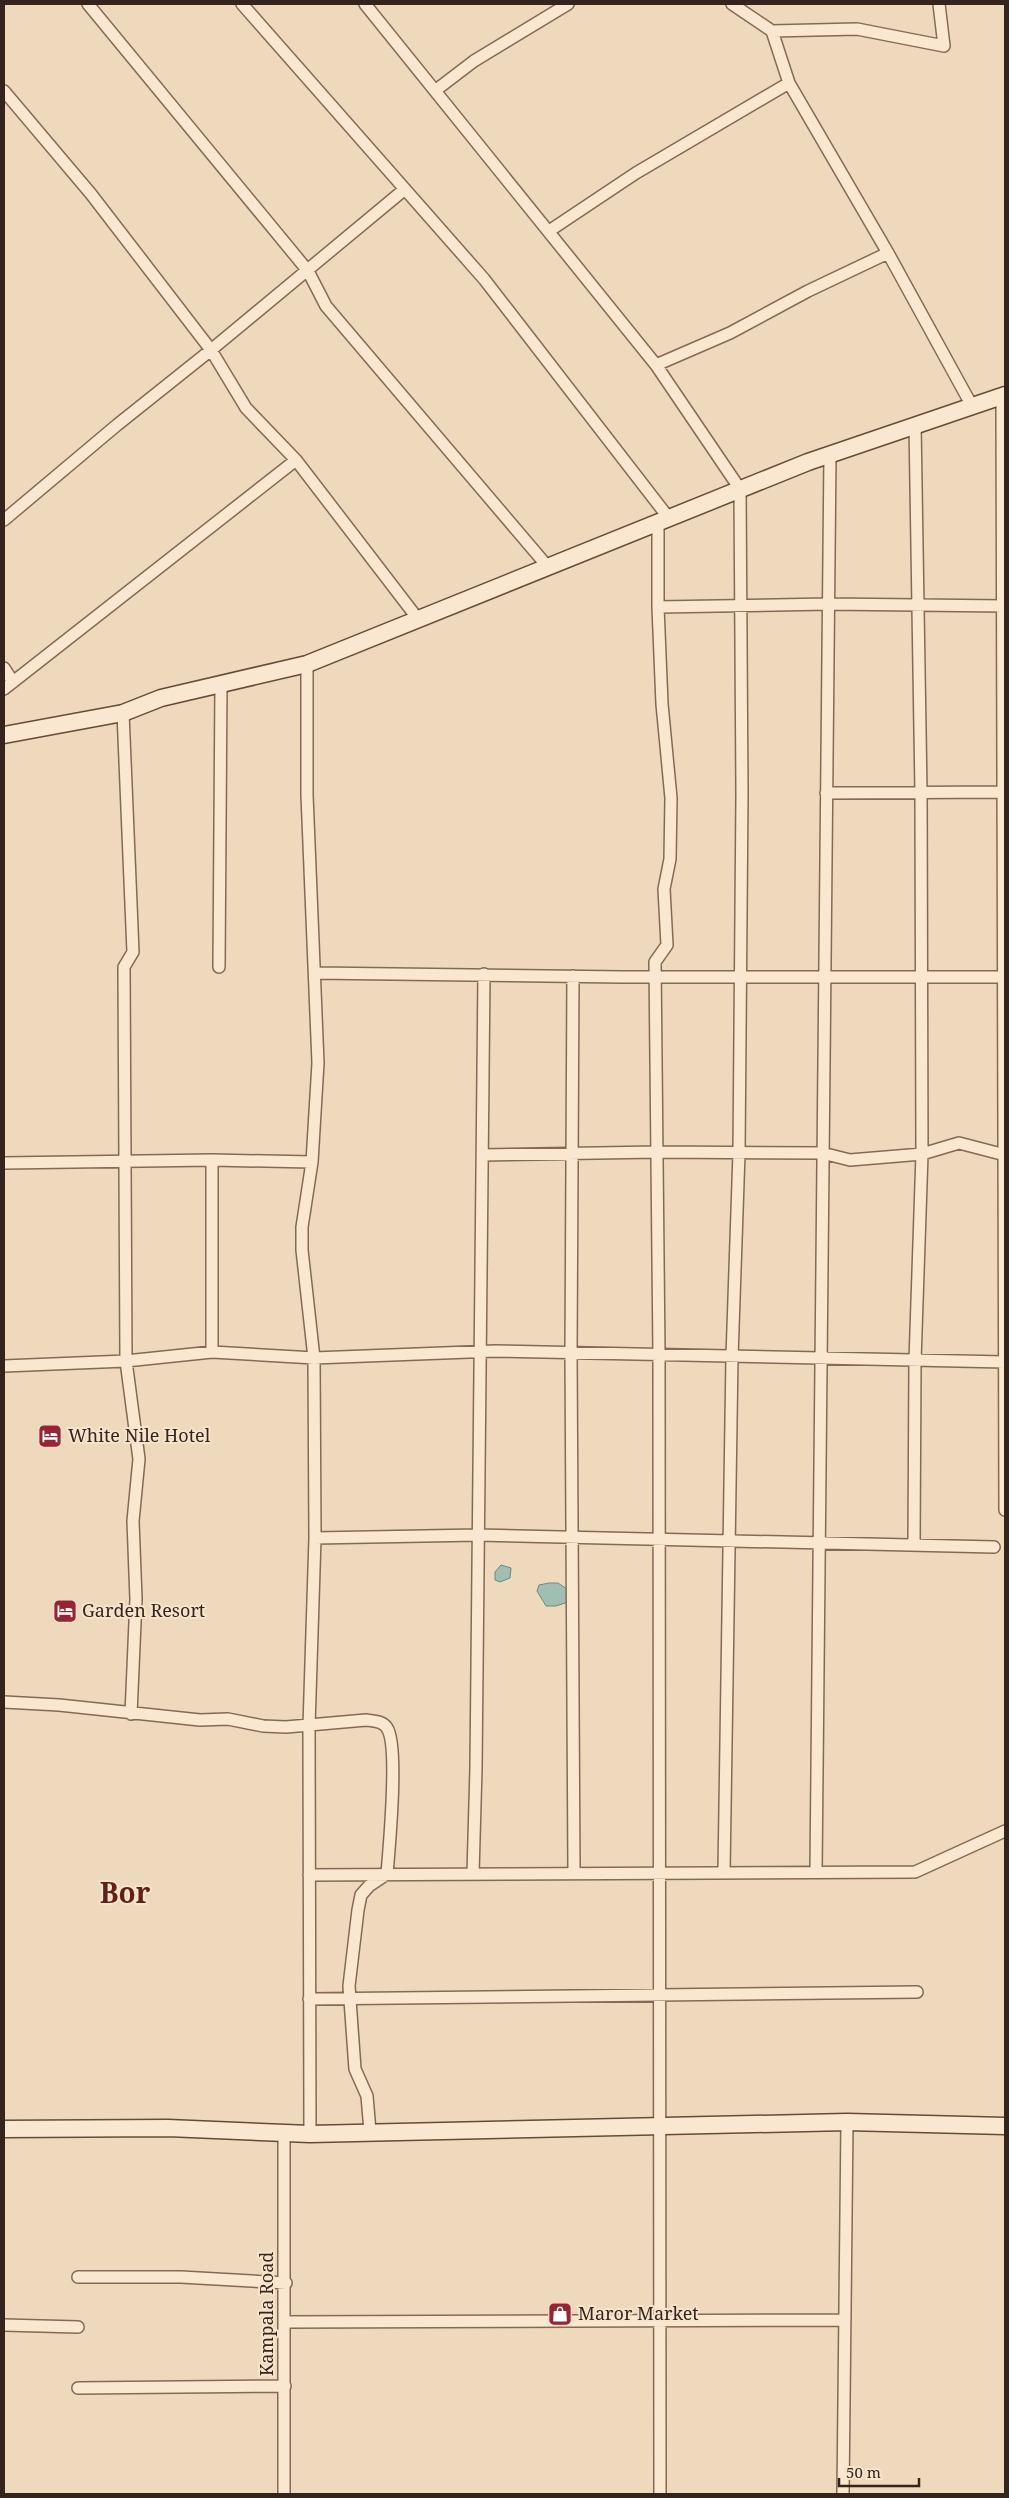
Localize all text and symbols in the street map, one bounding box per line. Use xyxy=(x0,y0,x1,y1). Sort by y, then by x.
hotel icon: White Nile Hotel xyxy=(37,1423,63,1449)
place label: White Nile Hotel xyxy=(68,1423,211,1447)
hotel icon: Garden Resort xyxy=(52,1598,78,1624)
place label: Garden Resort xyxy=(82,1598,205,1622)
district label: Bor xyxy=(100,1873,151,1911)
street label: Kampala Road xyxy=(254,2252,278,2376)
shop icon: Maror Market xyxy=(547,2301,573,2327)
place label: Maror Market xyxy=(578,2301,699,2325)
scale bar xyxy=(839,2456,919,2488)
text: 50 m xyxy=(846,2462,881,2482)

